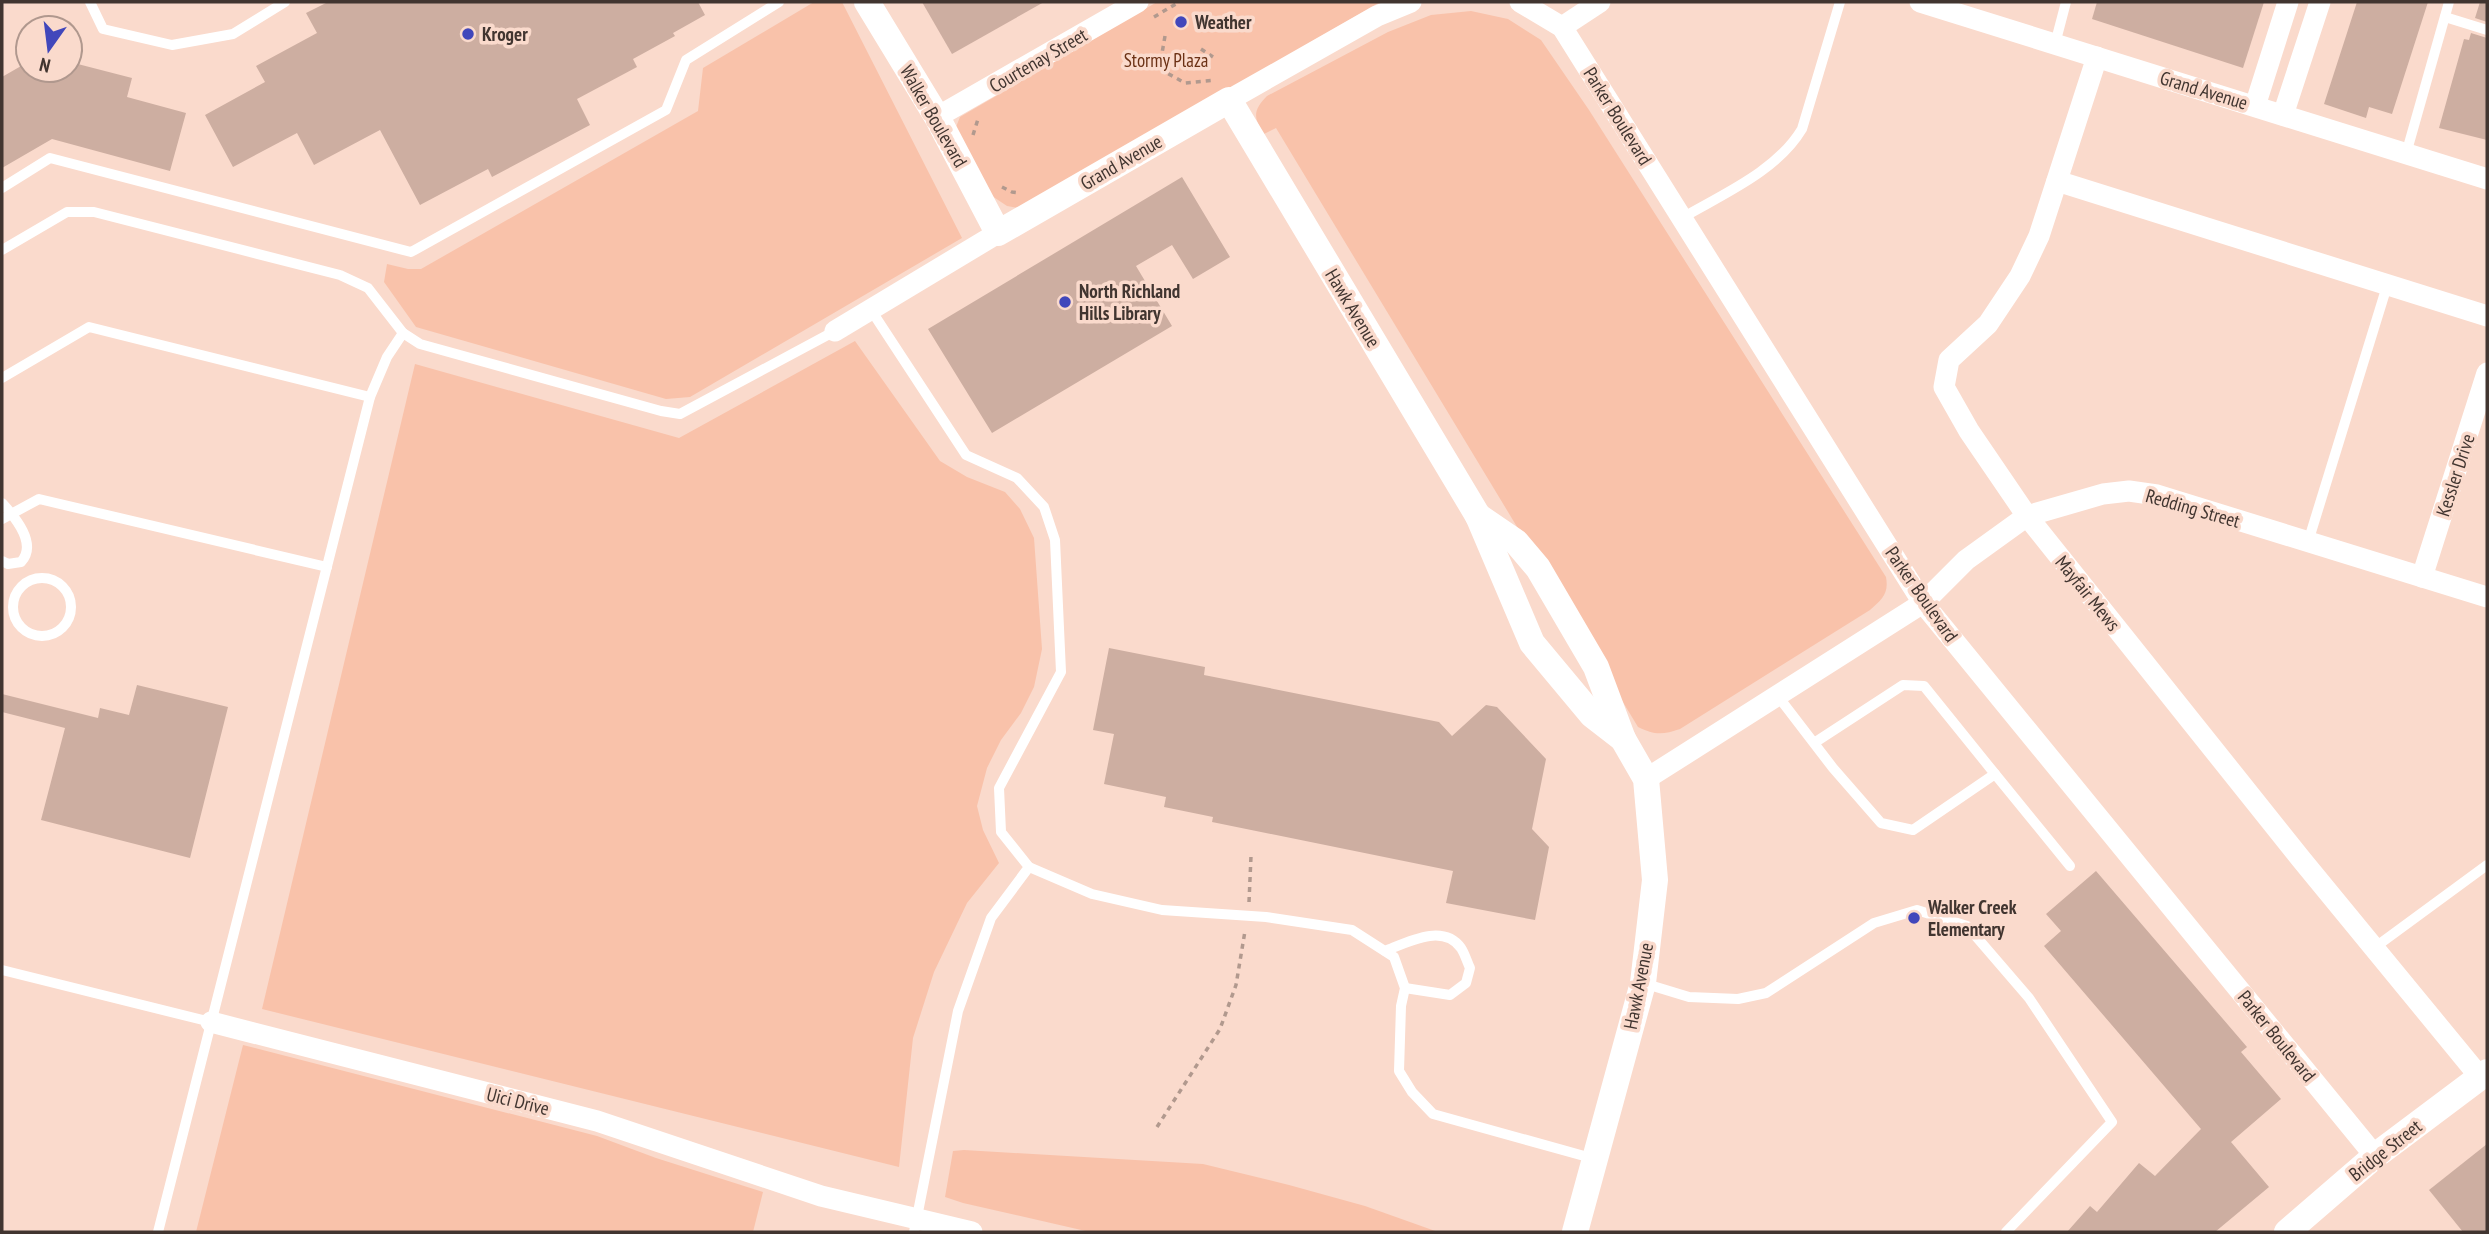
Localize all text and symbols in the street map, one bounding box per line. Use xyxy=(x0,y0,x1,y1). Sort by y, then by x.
place label: Weather xyxy=(1194,10,1252,34)
north arrow xyxy=(14,14,84,84)
marker: Weather xyxy=(1173,14,1189,30)
place label: Kroger xyxy=(482,22,528,46)
street label: Courtenay Street xyxy=(985,22,1092,98)
marker: Kroger xyxy=(460,26,476,42)
park label: Stormy Plaza xyxy=(1124,48,1208,72)
text: N xyxy=(37,53,53,78)
street label: Walker Boulevard xyxy=(895,61,973,171)
street label: Parker Boulevard xyxy=(1578,63,1658,169)
street label: Grand Avenue xyxy=(2157,65,2251,115)
street label: Grand Avenue xyxy=(1076,129,1166,195)
street label: Hawk Avenue xyxy=(1320,264,1386,352)
place label: North Richland Hills Library xyxy=(1079,279,1180,325)
marker: North Richland Hills Library xyxy=(1057,294,1073,310)
street label: Kessler Drive xyxy=(2430,431,2480,519)
street label: Redding Street xyxy=(2143,483,2244,533)
street label: Parker Boulevard xyxy=(1880,542,1964,646)
street label: Mayfair Mews xyxy=(2050,550,2126,636)
place label: Walker Creek Elementary xyxy=(1927,895,2017,941)
marker: Walker Creek Elementary xyxy=(1906,910,1922,926)
street label: Hawk Avenue xyxy=(1618,941,1658,1031)
street label: Parker Boulevard xyxy=(2233,985,2321,1087)
street label: Uici Drive xyxy=(484,1082,552,1120)
street label: Bridge Street xyxy=(2344,1114,2427,1186)

